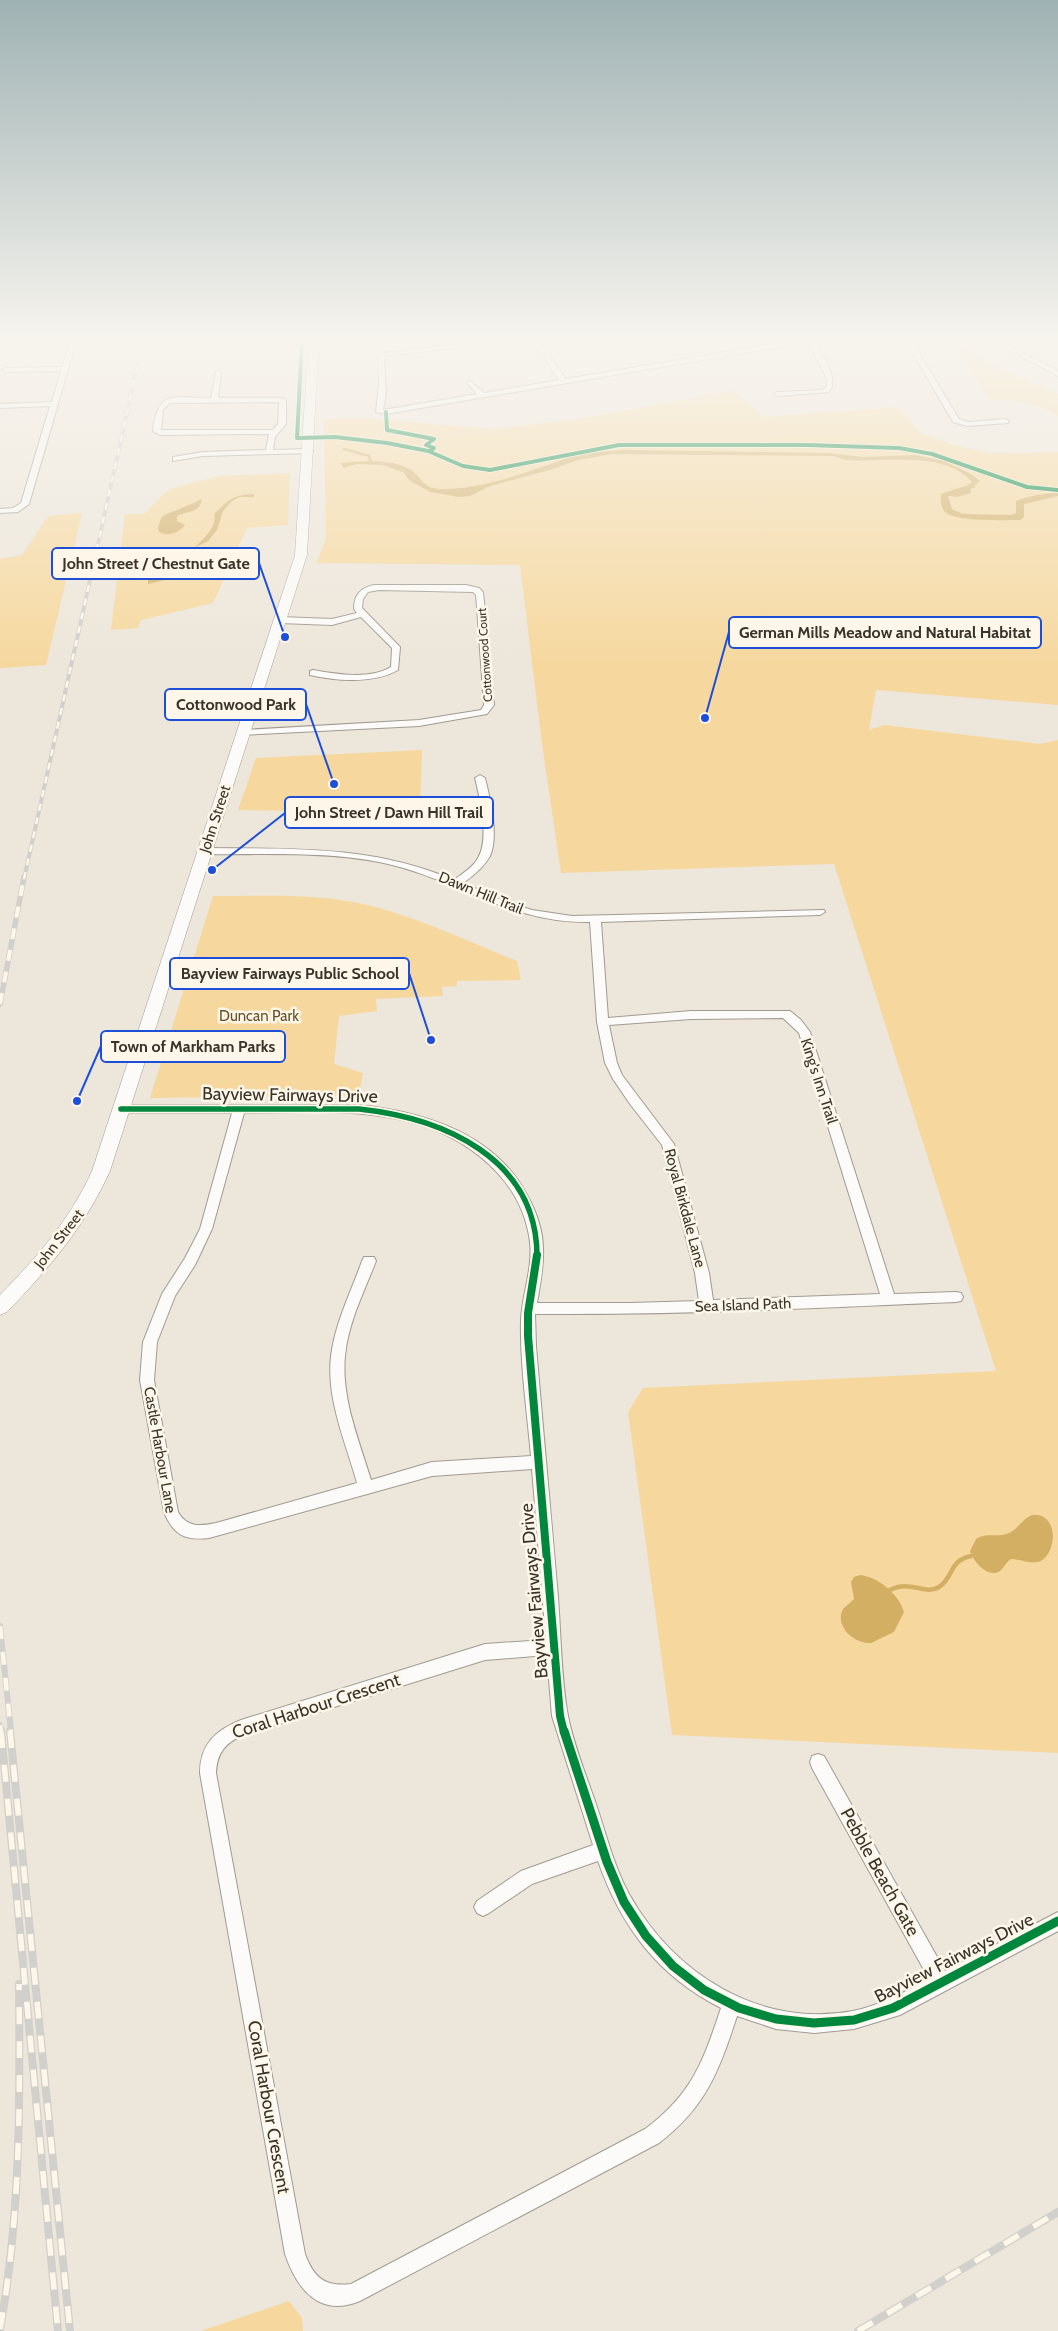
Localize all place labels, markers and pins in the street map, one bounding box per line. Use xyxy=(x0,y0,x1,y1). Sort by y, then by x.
callout: John Street / Chestnut Gate xyxy=(52,548,259,579)
callout: German Mills Meadow and Natural Habitat xyxy=(729,617,1041,648)
callout: Cottonwood Park xyxy=(165,689,306,720)
callout: John Street / Dawn Hill Trail xyxy=(285,797,493,828)
callout: Bayview Fairways Public School xyxy=(170,958,409,989)
callout: Town of Markham Parks xyxy=(101,1031,285,1062)

